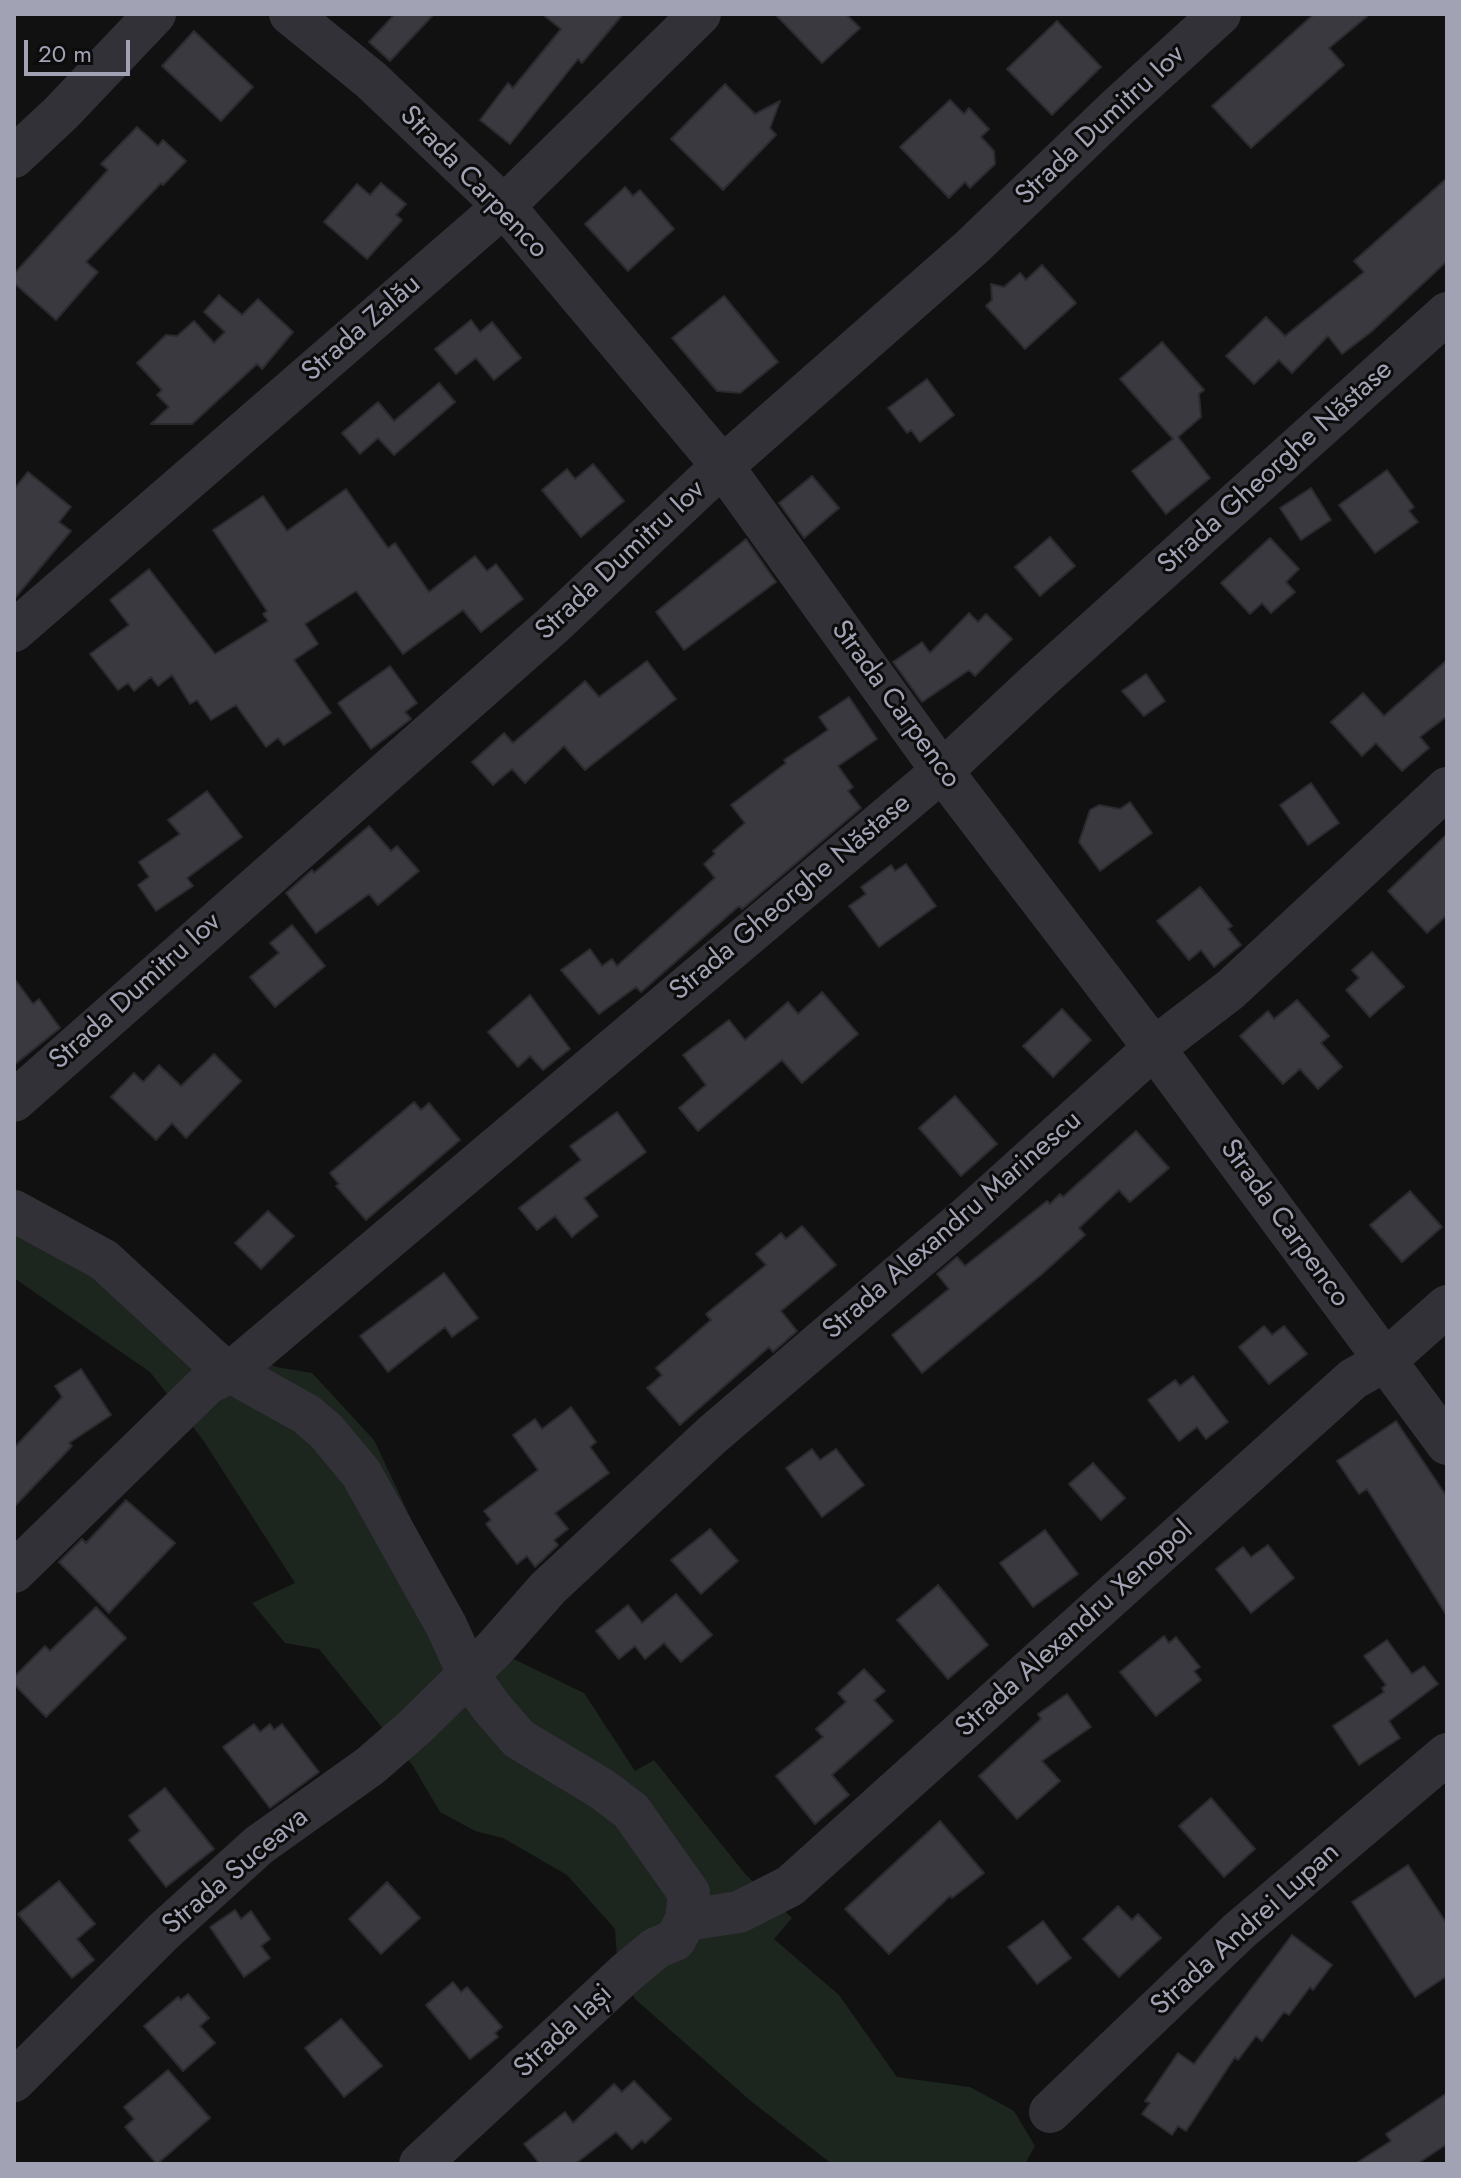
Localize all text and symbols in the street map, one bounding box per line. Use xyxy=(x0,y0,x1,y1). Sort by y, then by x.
scale bar xyxy=(28,24,134,74)
text: 20 m xyxy=(38,36,92,71)
street label: Strada Dumitru Iov xyxy=(1009,39,1193,213)
street label: Strada Carpenco xyxy=(392,100,554,266)
street label: Strada Zalău xyxy=(296,268,428,390)
street label: Strada Gheorghe Năstase xyxy=(1152,354,1400,582)
street label: Strada Dumitru Iov xyxy=(529,474,713,648)
street label: Strada Carpenco xyxy=(823,615,967,795)
street label: Strada Gheorghe Năstase xyxy=(664,787,918,1009)
street label: Strada Dumitru Iov xyxy=(43,906,229,1078)
street label: Strada Alexandru Marinescu xyxy=(817,1104,1089,1348)
street label: Strada Carpenco xyxy=(1212,1134,1356,1314)
street label: Strada Alexandru Xenopol xyxy=(950,1515,1200,1745)
street label: Strada Suceava xyxy=(156,1801,316,1943)
street label: Strada Andrei Lupan xyxy=(1145,1836,1347,2024)
street label: Strada Iași xyxy=(508,1978,620,2086)

